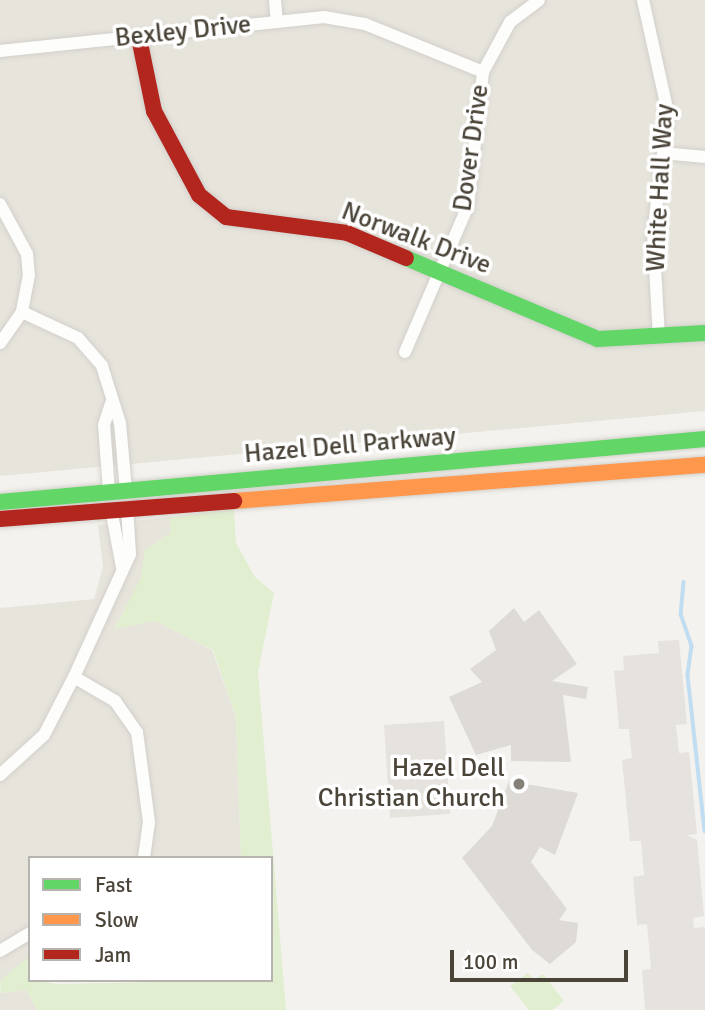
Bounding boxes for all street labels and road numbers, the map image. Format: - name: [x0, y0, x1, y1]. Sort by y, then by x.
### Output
- street label: Bexley Drive: [113, 9, 253, 55]
- street label: Dover Drive: [448, 82, 496, 214]
- street label: White Hall Way: [641, 103, 681, 273]
- street label: Norwalk Drive: [337, 196, 495, 282]
- street label: Hazel Dell Parkway: [243, 421, 457, 471]

